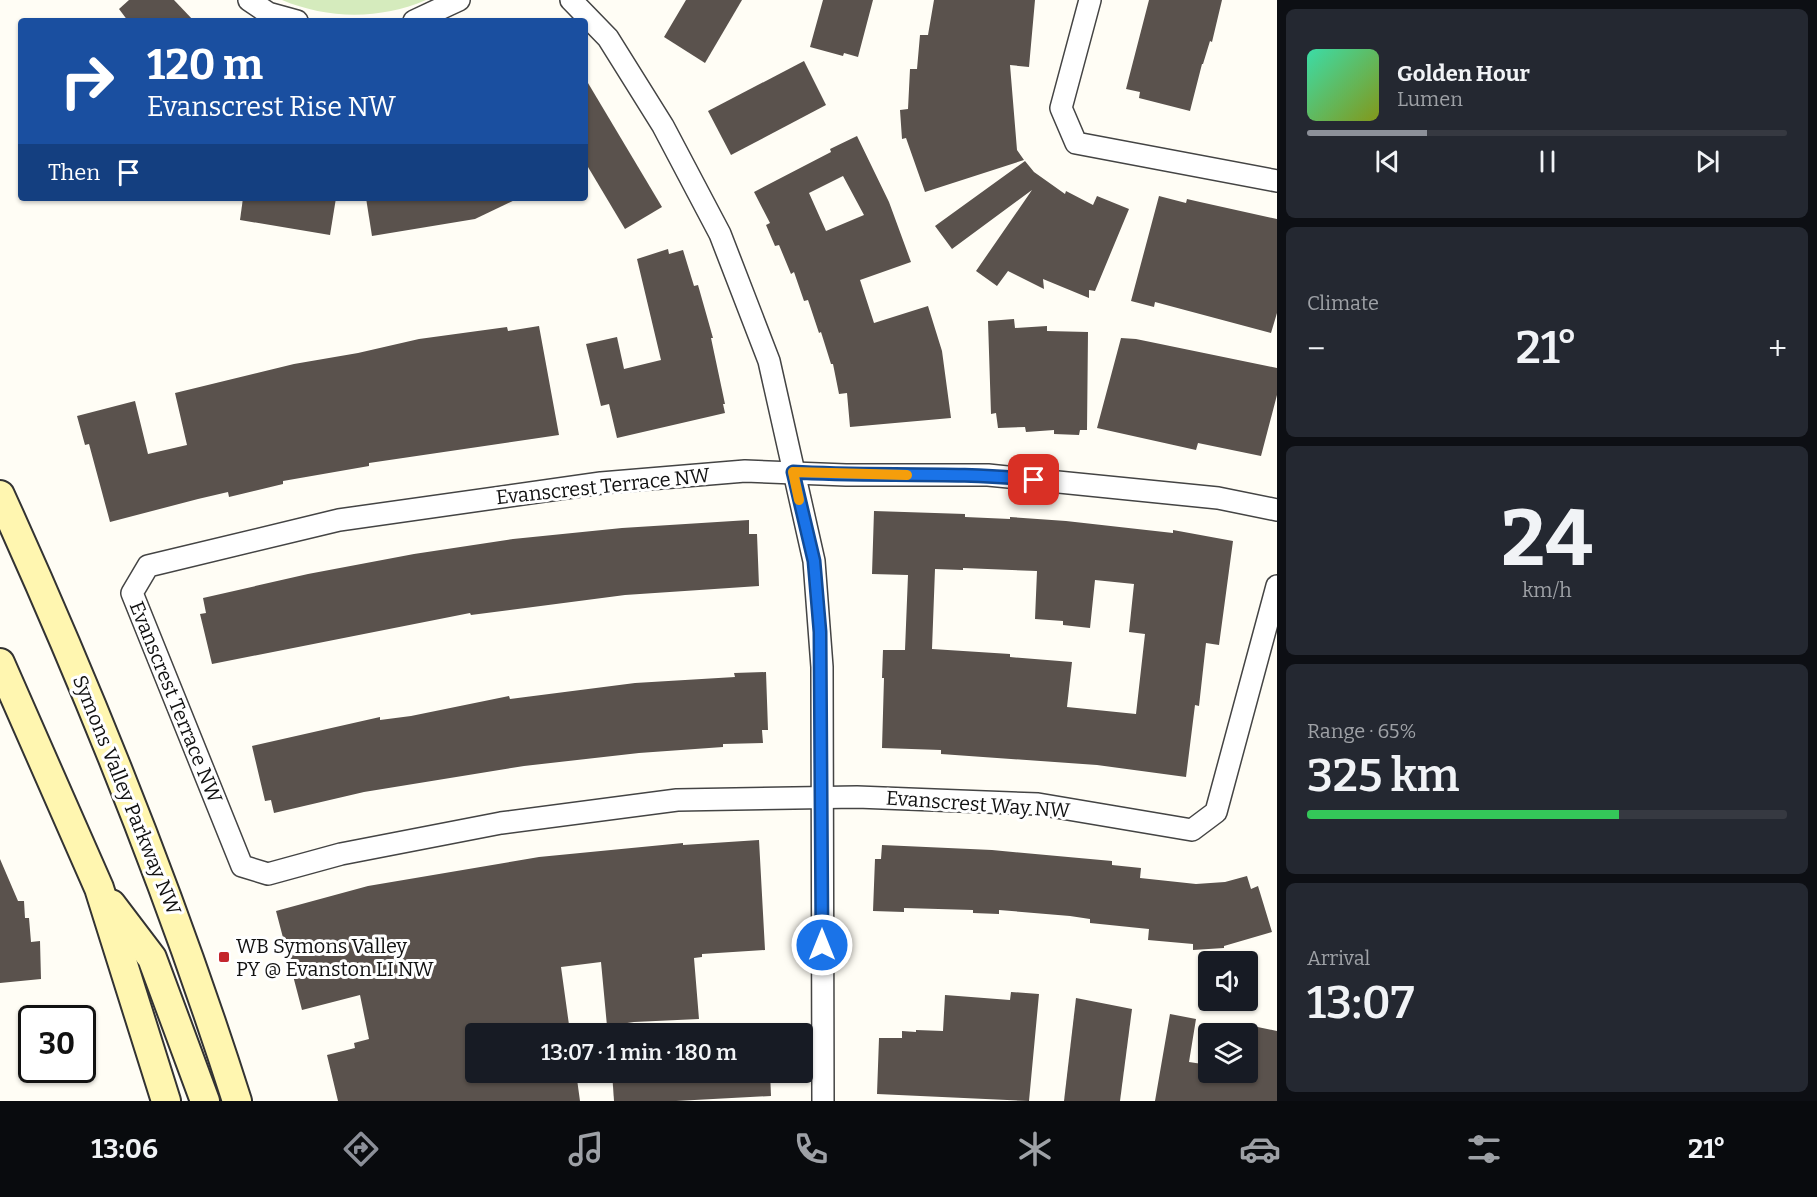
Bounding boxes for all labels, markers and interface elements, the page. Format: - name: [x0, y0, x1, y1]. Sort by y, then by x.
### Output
- text: 120 m: [147, 40, 263, 90]
- icon: right: [48, 42, 126, 120]
- text: Golden Hour: [1397, 60, 1530, 87]
- text: Lumen: [1397, 87, 1463, 111]
- text: Evanscrest Rise NW: [147, 91, 396, 123]
- icon: previous: [1371, 145, 1404, 178]
- icon: pause: [1531, 145, 1564, 178]
- icon: next: [1691, 145, 1724, 178]
- icon: arrive: [112, 156, 145, 189]
- text: Then: [48, 159, 100, 186]
- text: Climate: [1307, 291, 1379, 315]
- text: 21°: [1516, 321, 1578, 375]
- text: −: [1307, 329, 1325, 369]
- text: +: [1768, 329, 1787, 369]
- pin: [1008, 454, 1059, 505]
- street label: Evanscrest Terrace NW: [495, 463, 712, 509]
- icon: arrive: [1017, 463, 1050, 496]
- text: 24: [1501, 492, 1593, 586]
- text: km/h: [1522, 578, 1572, 602]
- street label: Evanscrest Terrace NW: [125, 598, 228, 807]
- street label: Symons Valley Parkway NW: [68, 672, 186, 919]
- text: Range · 65%: [1307, 719, 1416, 743]
- text: 325 km: [1307, 749, 1459, 803]
- street label: Evanscrest Way NW: [885, 786, 1071, 822]
- position arrow: [790, 913, 854, 977]
- place label: WB Symons Valley PY @ Evanston LI NW: [236, 934, 434, 981]
- text: Arrival: [1307, 946, 1370, 970]
- marker: WB Symons Valley PY @ Evanston LI NW: [217, 950, 231, 964]
- map controls: [1198, 951, 1258, 1083]
- button: sound: [1198, 951, 1258, 1011]
- text: 13:07: [1307, 976, 1414, 1030]
- speed limit sign: 30: [18, 1005, 96, 1083]
- button: layers: [1198, 1023, 1258, 1083]
- text: 13:07 · 1 min · 180 m: [541, 1039, 737, 1066]
- icon: directions: [340, 1128, 382, 1170]
- icon: music: [565, 1128, 607, 1170]
- icon: phone: [790, 1128, 832, 1170]
- icon: climate: [1014, 1128, 1056, 1170]
- icon: car: [1239, 1128, 1281, 1170]
- icon: filters: [1463, 1128, 1505, 1170]
- text: 13:06: [91, 1133, 158, 1165]
- text: 21°: [1688, 1133, 1726, 1165]

